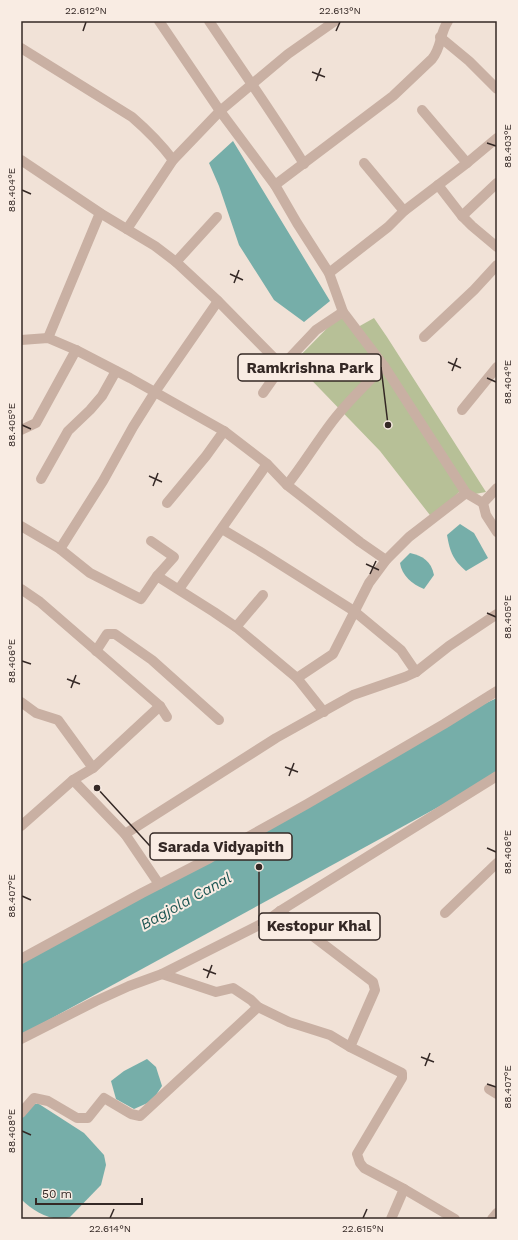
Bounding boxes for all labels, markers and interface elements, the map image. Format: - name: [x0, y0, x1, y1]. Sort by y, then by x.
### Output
- text: 22.612°N: [65, 5, 107, 16]
- text: 22.613°N: [319, 5, 361, 16]
- text: 88.403°E: [502, 124, 513, 168]
- text: 88.404°E: [6, 168, 17, 212]
- callout: Ramkrishna Park: [238, 354, 381, 381]
- text: Ramkrishna Park: [246, 359, 374, 377]
- text: 88.404°E: [502, 360, 513, 404]
- text: 88.405°E: [6, 403, 17, 447]
- text: 88.405°E: [502, 595, 513, 639]
- text: 88.406°E: [6, 639, 17, 683]
- text: 88.406°E: [502, 830, 513, 874]
- callout: Sarada Vidyapith: [150, 833, 292, 860]
- text: Sarada Vidyapith: [158, 838, 284, 856]
- water label: Bagjola Canal: [137, 868, 235, 933]
- text: 88.407°E: [6, 874, 17, 918]
- callout: Kestopur Khal: [259, 913, 380, 940]
- text: Kestopur Khal: [267, 917, 371, 935]
- text: 88.407°E: [502, 1065, 513, 1109]
- text: 88.408°E: [6, 1109, 17, 1153]
- scale bar: [36, 1180, 142, 1206]
- text: 50 m: [42, 1187, 72, 1201]
- text: 22.614°N: [89, 1223, 131, 1234]
- text: 22.615°N: [342, 1223, 384, 1234]

